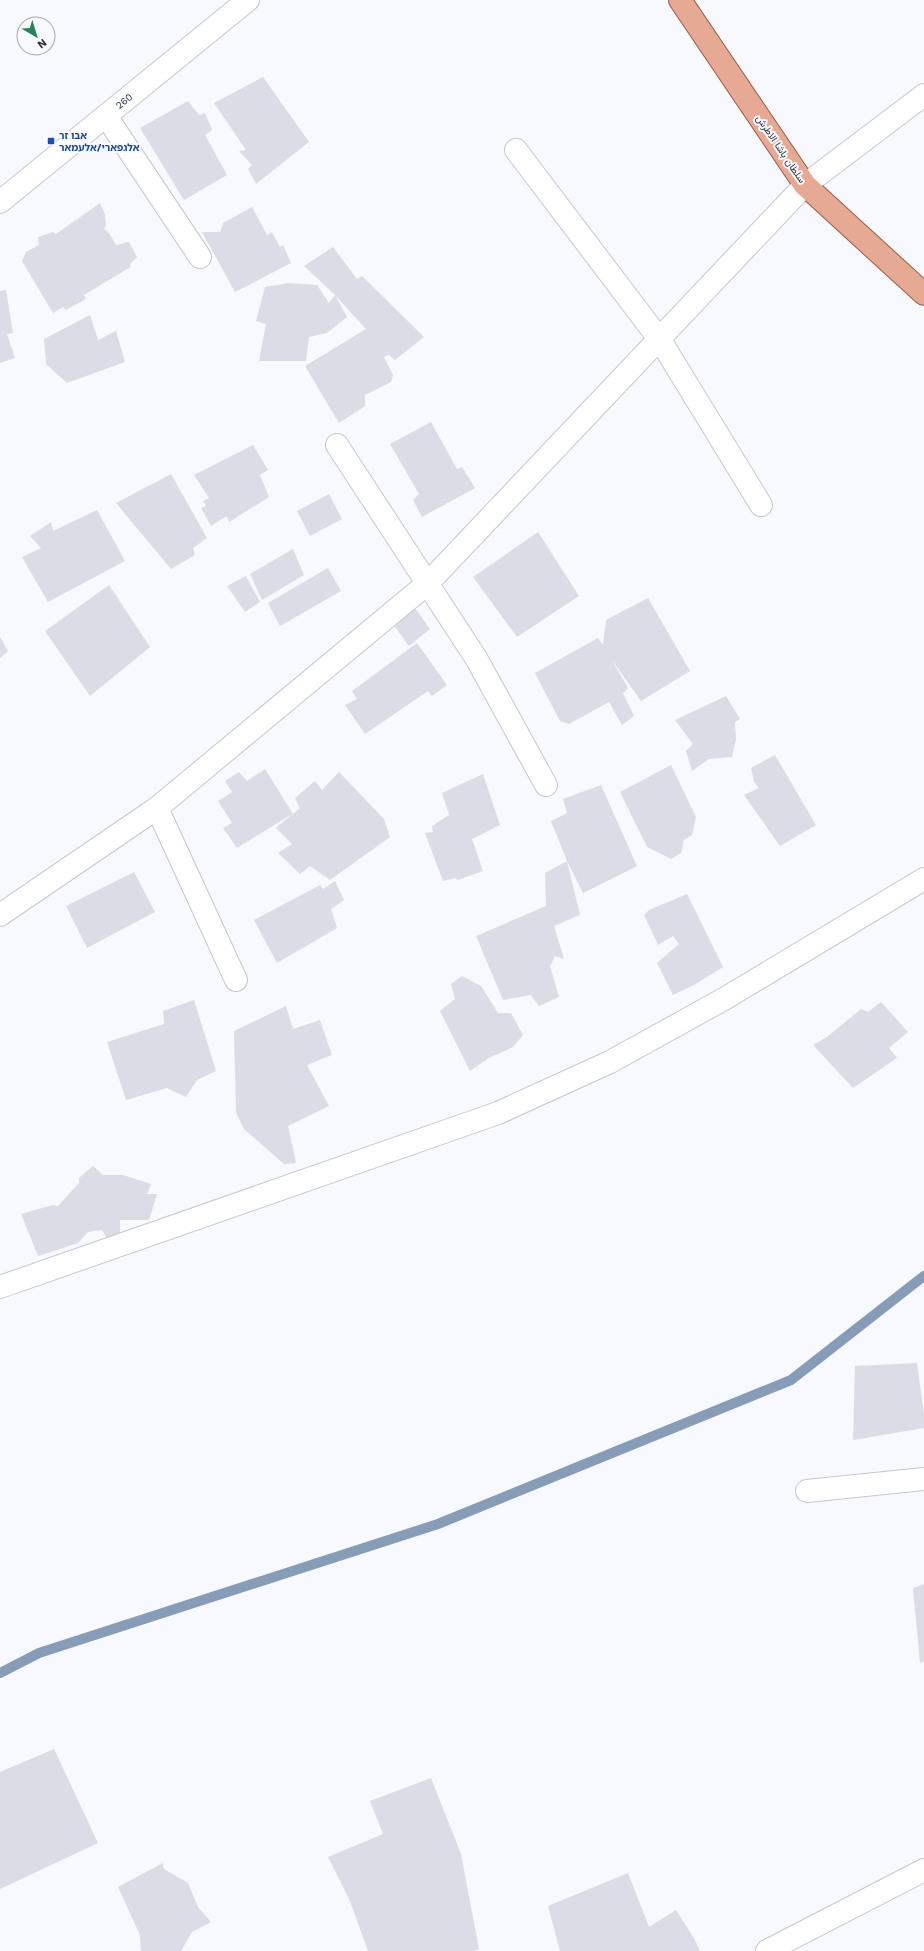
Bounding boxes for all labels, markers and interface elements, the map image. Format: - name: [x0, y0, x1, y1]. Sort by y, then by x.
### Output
- north arrow: [16, 16, 56, 56]
- text: N: [35, 36, 49, 51]
- street label: 260: [113, 91, 135, 111]
- street label: سلطان باشا الاطرش: [753, 113, 808, 186]
- place label: אבו זר אלגפארי/אלעמאר: [59, 130, 140, 153]
- marker: אבו זר אלגפארי/אלעמאר: [46, 136, 56, 146]

